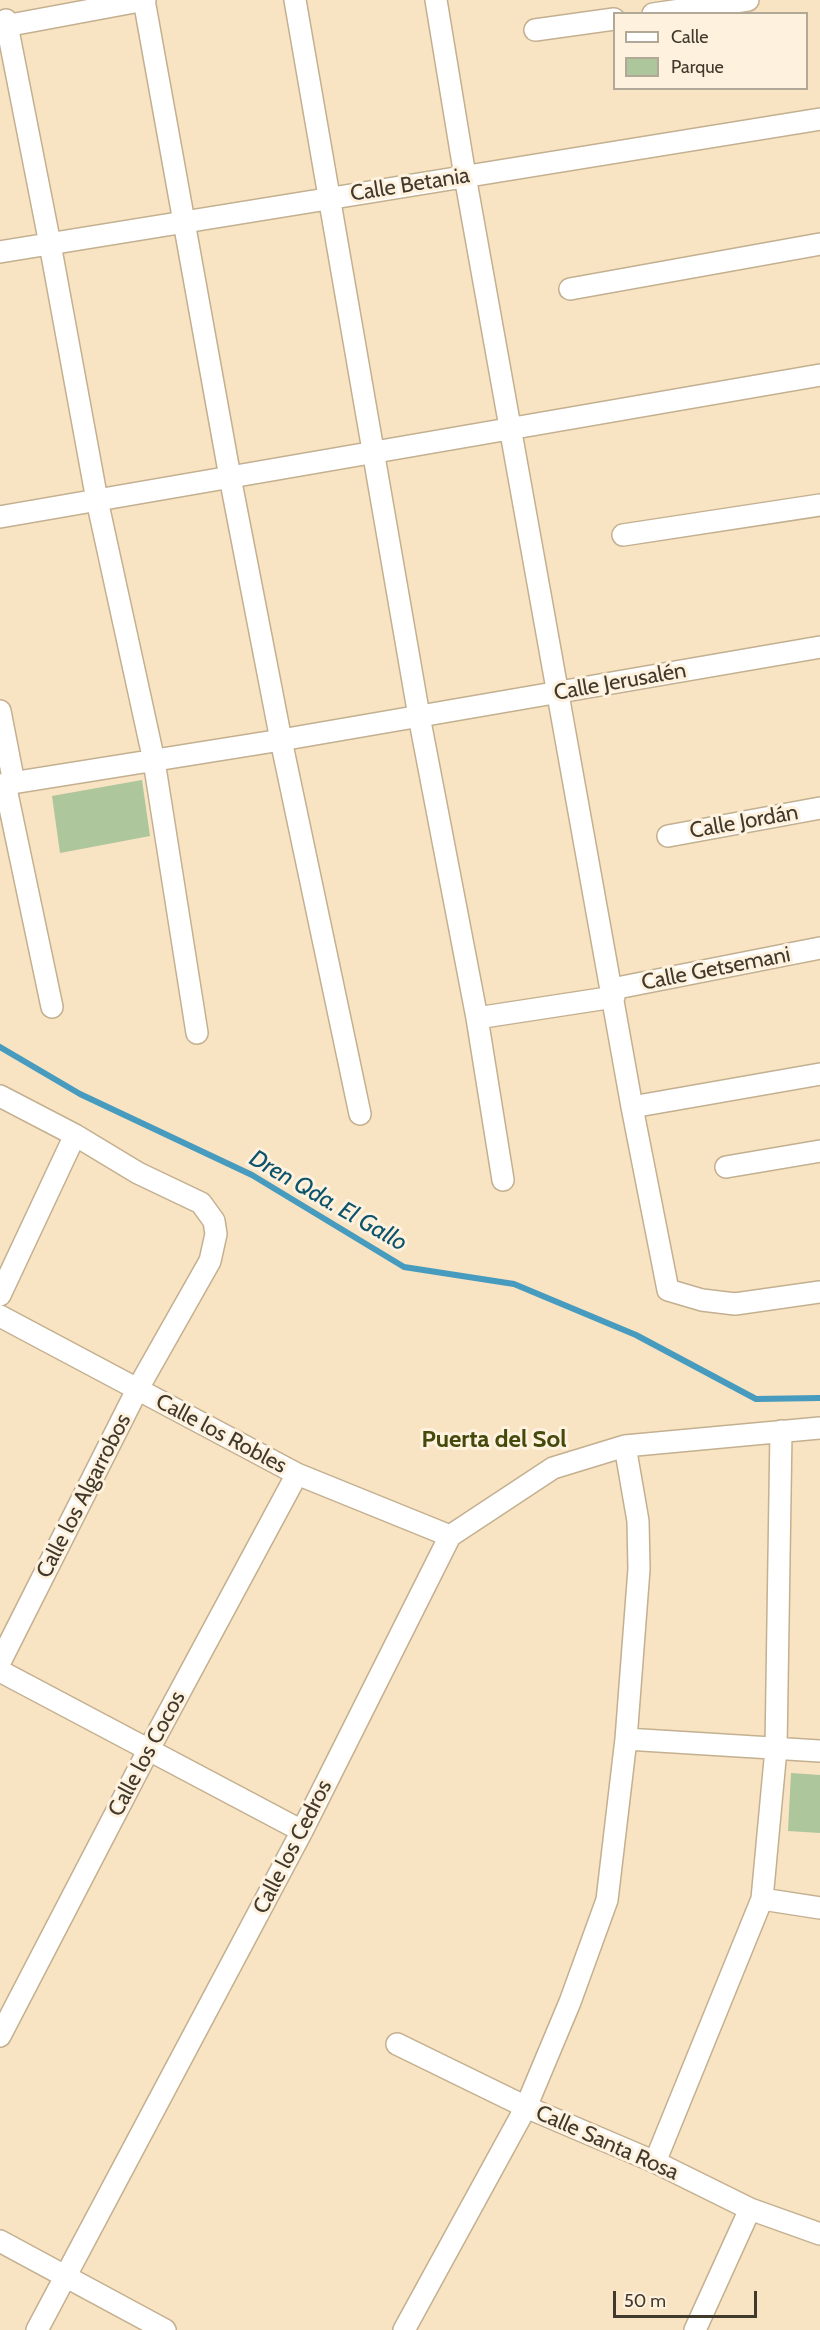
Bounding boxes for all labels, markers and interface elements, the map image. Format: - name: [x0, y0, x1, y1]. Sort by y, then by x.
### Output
- legend: [613, 12, 808, 90]
- text: Calle: [671, 26, 708, 48]
- text: Parque: [671, 56, 724, 78]
- street label: Calle Betania: [348, 163, 472, 207]
- street label: Calle Jerusalén: [552, 657, 688, 707]
- street label: Calle Jordán: [688, 799, 800, 845]
- street label: Calle Getsemani: [639, 942, 793, 996]
- water label: Dren Qda. El Gallo: [244, 1144, 412, 1258]
- street label: Calle los Robles: [151, 1388, 291, 1480]
- street label: Calle los Algarrobos: [31, 1409, 137, 1583]
- district label: Puerta del Sol: [421, 1426, 567, 1454]
- street label: Calle los Cocos: [103, 1687, 191, 1821]
- street label: Calle los Cedros: [248, 1776, 338, 1918]
- street label: Calle Santa Rosa: [531, 2100, 683, 2186]
- scale bar: [616, 2279, 760, 2317]
- text: 50 m: [624, 2290, 666, 2312]

